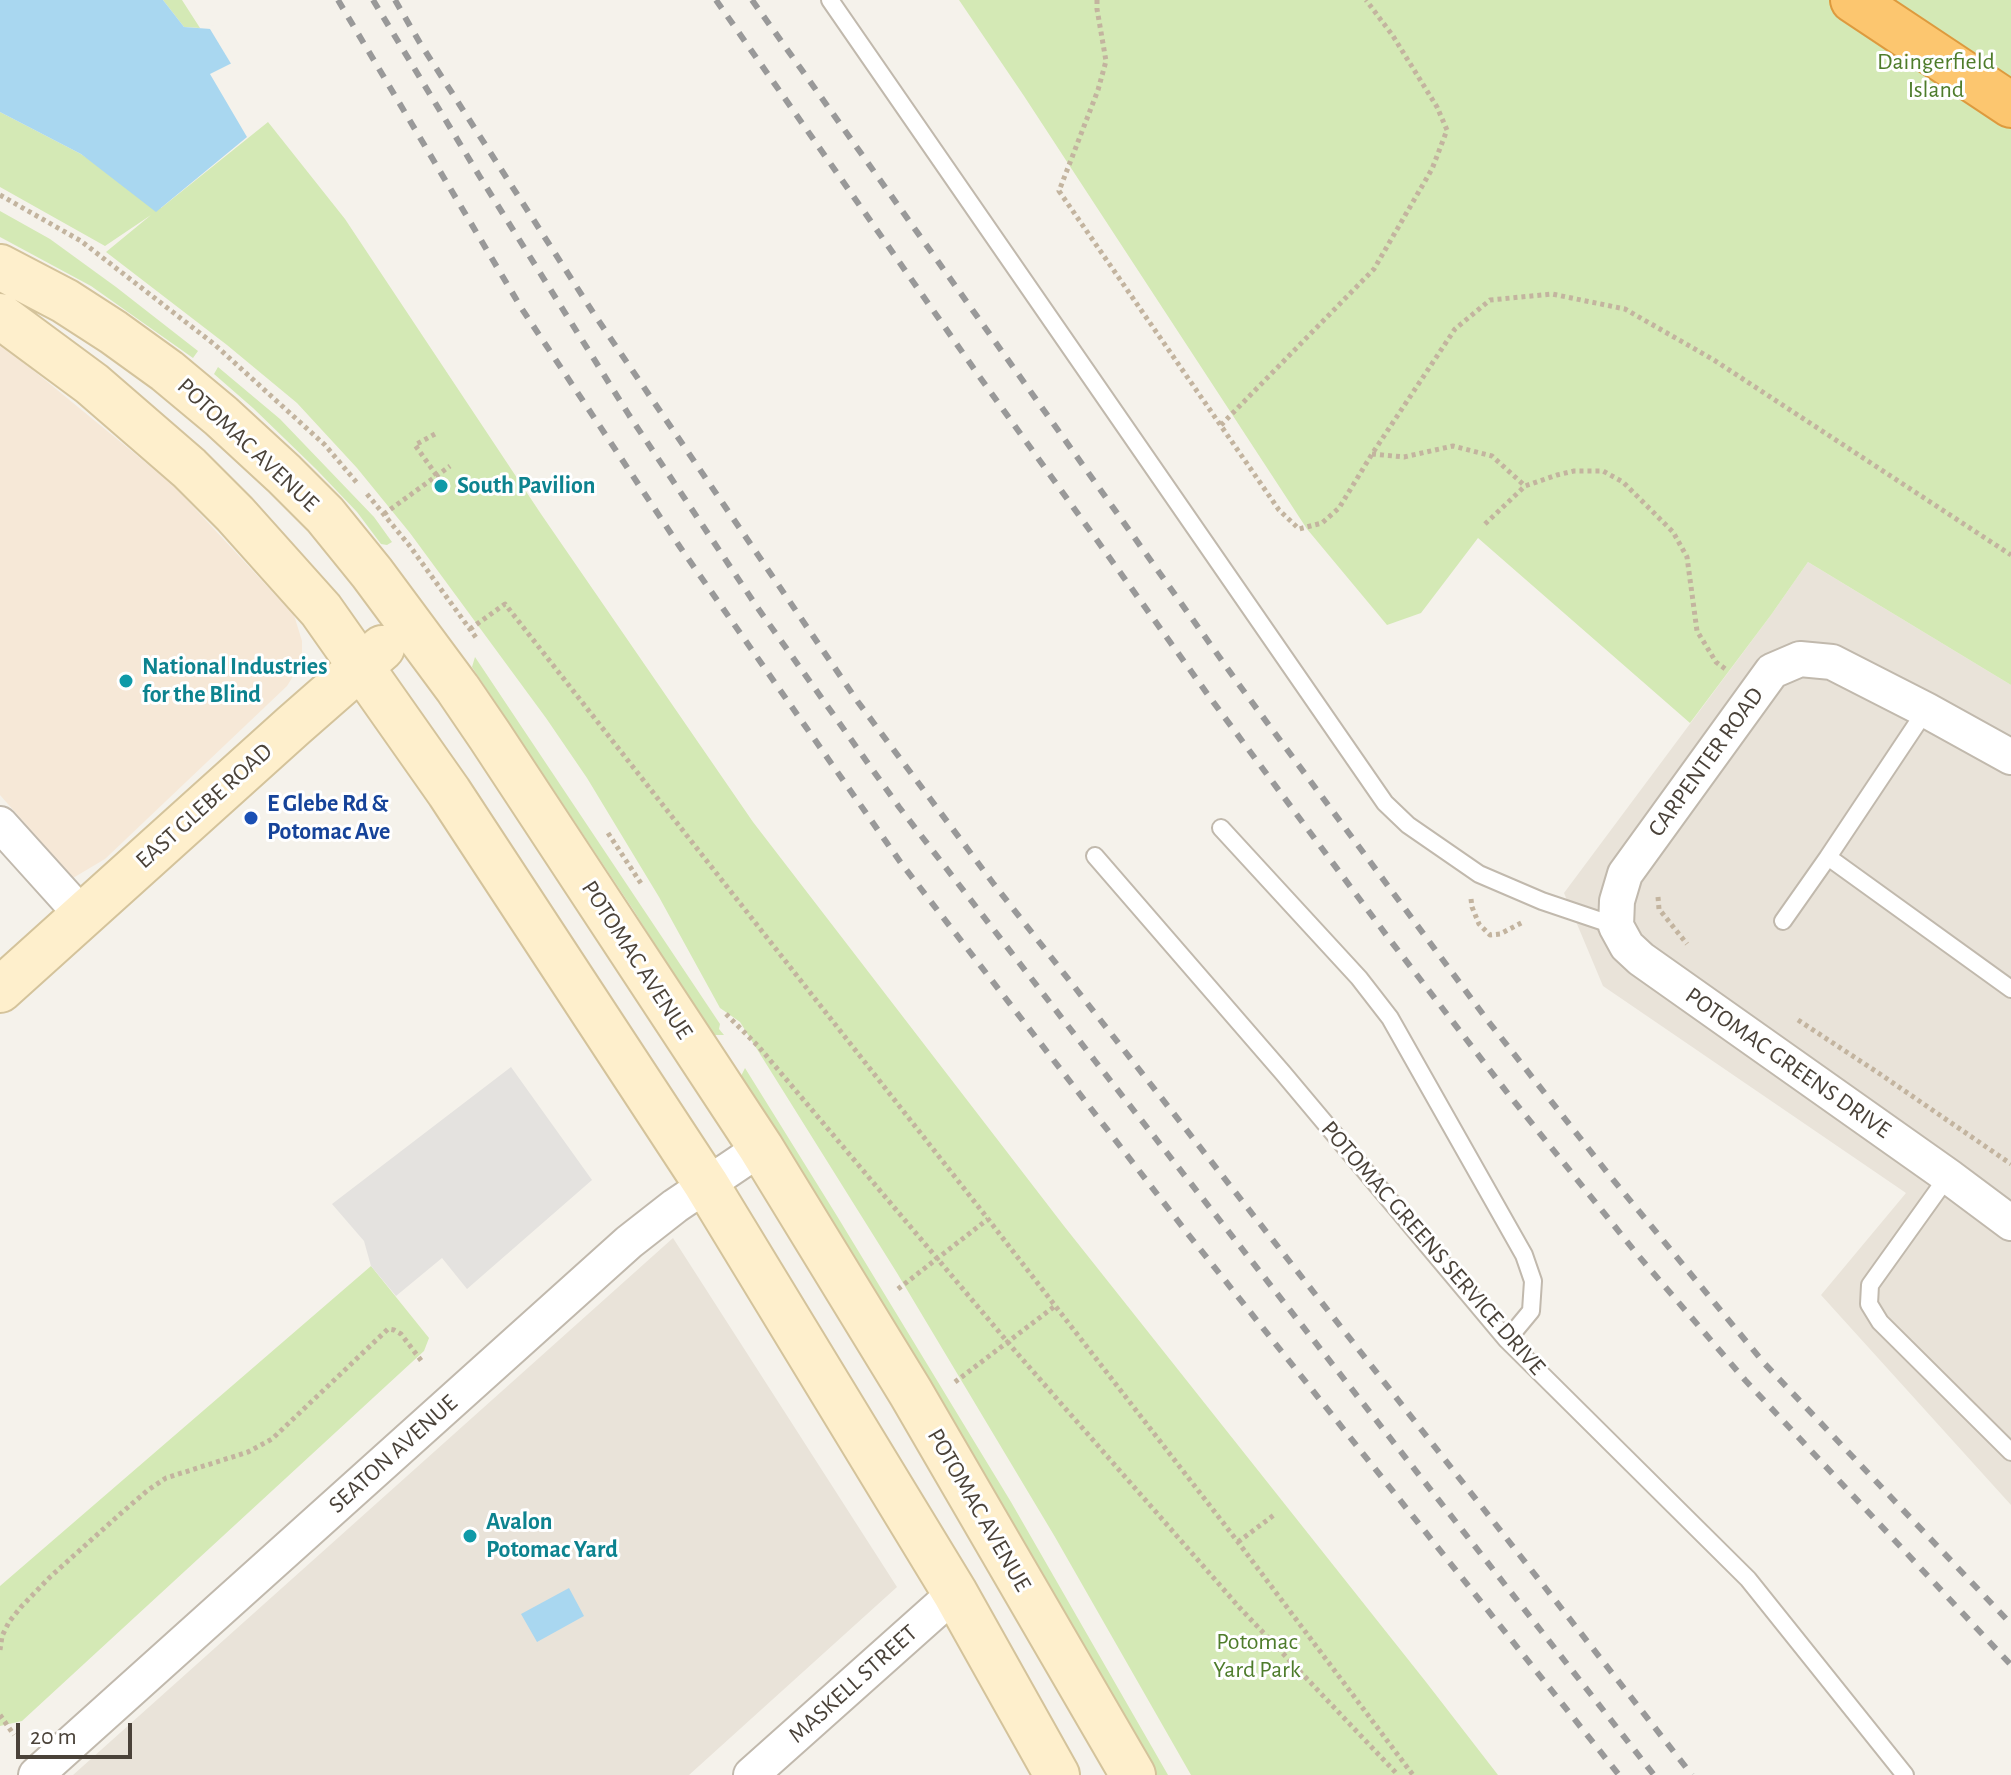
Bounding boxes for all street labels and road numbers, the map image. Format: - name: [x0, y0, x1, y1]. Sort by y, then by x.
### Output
- street label: POTOMAC AVENUE: [171, 372, 325, 518]
- street label: CARPENTER ROAD: [1642, 682, 1770, 842]
- street label: EAST GLEBE ROAD: [130, 737, 278, 875]
- street label: POTOMAC AVENUE: [575, 875, 699, 1045]
- street label: POTOMAC GREENS DRIVE: [1680, 981, 1896, 1145]
- street label: POTOMAC GREENS SERVICE DRIVE: [1315, 1115, 1551, 1381]
- street label: SEATON AVENUE: [323, 1389, 463, 1519]
- street label: POTOMAC AVENUE: [921, 1423, 1037, 1597]
- street label: MASKELL STREET: [783, 1619, 923, 1749]

